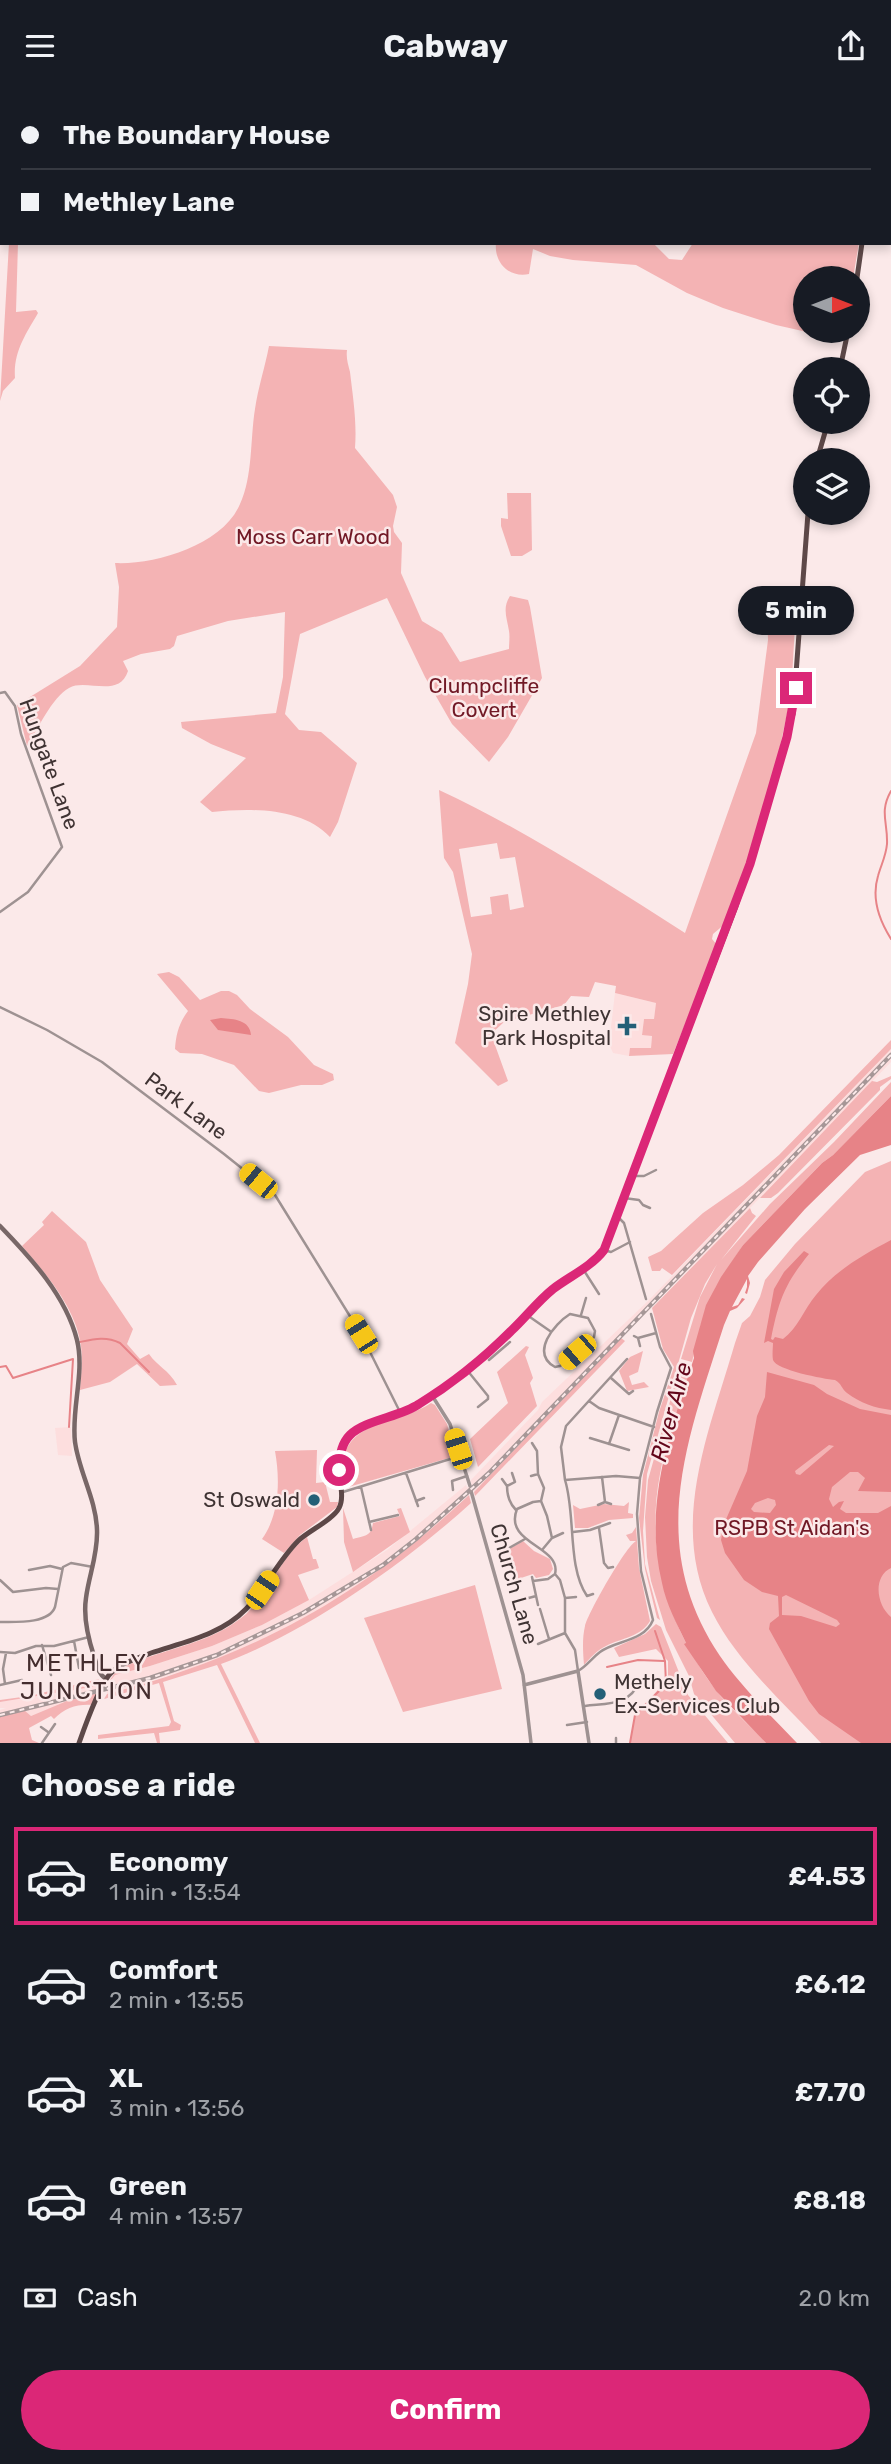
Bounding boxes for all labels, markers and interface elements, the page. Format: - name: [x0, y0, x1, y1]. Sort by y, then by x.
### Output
- icon: menu: [21, 27, 59, 65]
- text: Cabway: [383, 27, 508, 65]
- icon: share: [832, 27, 870, 65]
- text: The Boundary House: [63, 120, 330, 151]
- text: Methley Lane: [63, 187, 235, 218]
- north arrow: [793, 266, 870, 343]
- map controls: [793, 266, 870, 525]
- button: locate: [793, 357, 870, 434]
- button: layers: [793, 448, 870, 525]
- park label: Moss Carr Wood: [236, 524, 390, 549]
- callout: 5 min: [738, 587, 854, 635]
- text: 5 min: [765, 596, 827, 624]
- route end: [780, 672, 812, 704]
- park label: Clumpcliffe Covert: [429, 673, 539, 722]
- street label: Hungate Lane: [14, 695, 85, 833]
- place label: Spire Methley Park Hospital: [478, 1001, 611, 1050]
- marker: Spire Methley Park Hospital: [617, 1016, 637, 1036]
- street label: Park Lane: [140, 1067, 232, 1145]
- car: [236, 1160, 281, 1202]
- car: [341, 1311, 382, 1357]
- car: [555, 1330, 600, 1374]
- water label: River Aire: [644, 1359, 698, 1465]
- car: [442, 1426, 475, 1472]
- route start: [323, 1454, 355, 1486]
- place label: St Oswald: [203, 1487, 300, 1512]
- marker: St Oswald: [306, 1492, 322, 1508]
- park label: RSPB St Aidan's: [714, 1515, 870, 1540]
- street label: Church Lane: [485, 1521, 544, 1647]
- car: [242, 1567, 283, 1613]
- district label: METHLEY JUNCTION: [20, 1649, 154, 1705]
- place label: Methely Ex-Services Club: [614, 1669, 780, 1718]
- marker: Methely Ex-Services Club: [592, 1686, 608, 1702]
- text: Choose a ride: [21, 1766, 235, 1804]
- icon: car: [25, 1845, 88, 1908]
- text: Economy: [109, 1847, 228, 1878]
- text: £4.53: [788, 1861, 866, 1892]
- text: 1 min · 13:54: [109, 1878, 241, 1906]
- icon: car: [25, 1953, 88, 2016]
- text: Comfort: [109, 1955, 218, 1986]
- text: £6.12: [795, 1969, 866, 2000]
- text: 2 min · 13:55: [109, 1986, 244, 2014]
- icon: car: [25, 2061, 88, 2124]
- text: XL: [109, 2063, 142, 2094]
- text: £7.70: [795, 2077, 866, 2108]
- text: 3 min · 13:56: [109, 2094, 244, 2122]
- icon: car: [25, 2169, 88, 2232]
- text: Green: [109, 2171, 187, 2202]
- text: £8.18: [794, 2185, 866, 2216]
- text: 4 min · 13:57: [109, 2202, 243, 2230]
- icon: cash: [21, 2279, 59, 2317]
- text: Cash: [77, 2282, 138, 2313]
- text: 2.0 km: [799, 2284, 870, 2312]
- button: Confirm: [21, 2370, 870, 2450]

